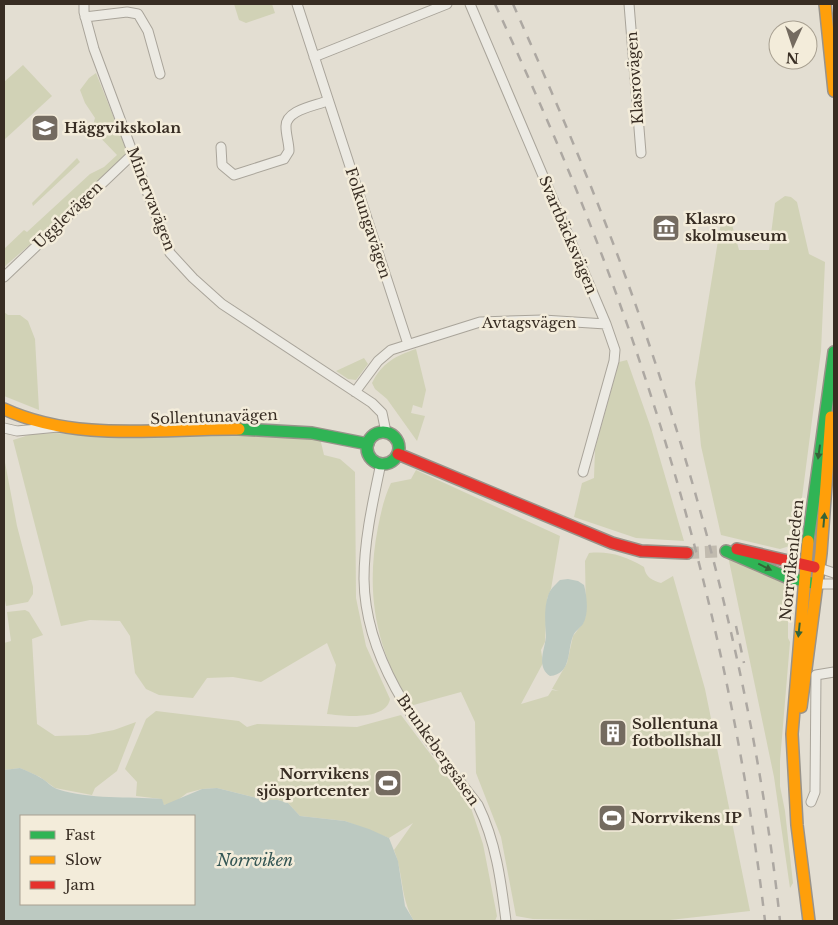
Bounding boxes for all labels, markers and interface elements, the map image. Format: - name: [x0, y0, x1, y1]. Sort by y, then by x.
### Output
- north arrow: [768, 20, 818, 70]
- street label: Klasrovägen: [622, 31, 647, 125]
- text: N: [785, 49, 799, 67]
- school or university icon: Häggvikskolan: [30, 113, 60, 143]
- place label: Häggvikskolan: [64, 118, 181, 137]
- street label: Minervavägen: [123, 144, 180, 253]
- street label: Folkungavägen: [342, 165, 395, 281]
- street label: Svartbäcksvägen: [535, 173, 602, 297]
- street label: Ugglevägen: [29, 177, 106, 252]
- place label: Klasro skolmuseum: [685, 209, 787, 245]
- museum icon: Klasro skolmuseum: [651, 213, 681, 243]
- street label: Avtagsvägen: [481, 313, 576, 332]
- street label: Sollentunavägen: [150, 405, 278, 428]
- one-way arrow: [815, 445, 823, 461]
- street label: Norrvikenleden: [776, 498, 807, 621]
- one-way arrow: [820, 511, 828, 527]
- one-way arrow: [758, 563, 772, 571]
- one-way arrow: [795, 623, 803, 639]
- street label: Brunkebergsåsen: [393, 690, 484, 809]
- place label: Sollentuna fotbollshall: [632, 714, 722, 750]
- building icon: Sollentuna fotbollshall: [598, 718, 628, 748]
- place label: Norrvikens sjösportcenter: [256, 764, 370, 800]
- sports icon: Norrvikens sjösportcenter: [373, 768, 403, 798]
- sports icon: Norrvikens IP: [597, 803, 627, 833]
- place label: Norrvikens IP: [631, 808, 742, 827]
- legend: [20, 815, 195, 905]
- text: Fast: [65, 825, 96, 844]
- text: Slow: [65, 850, 102, 869]
- water label: Norrviken: [216, 850, 293, 870]
- text: Jam: [63, 875, 95, 894]

